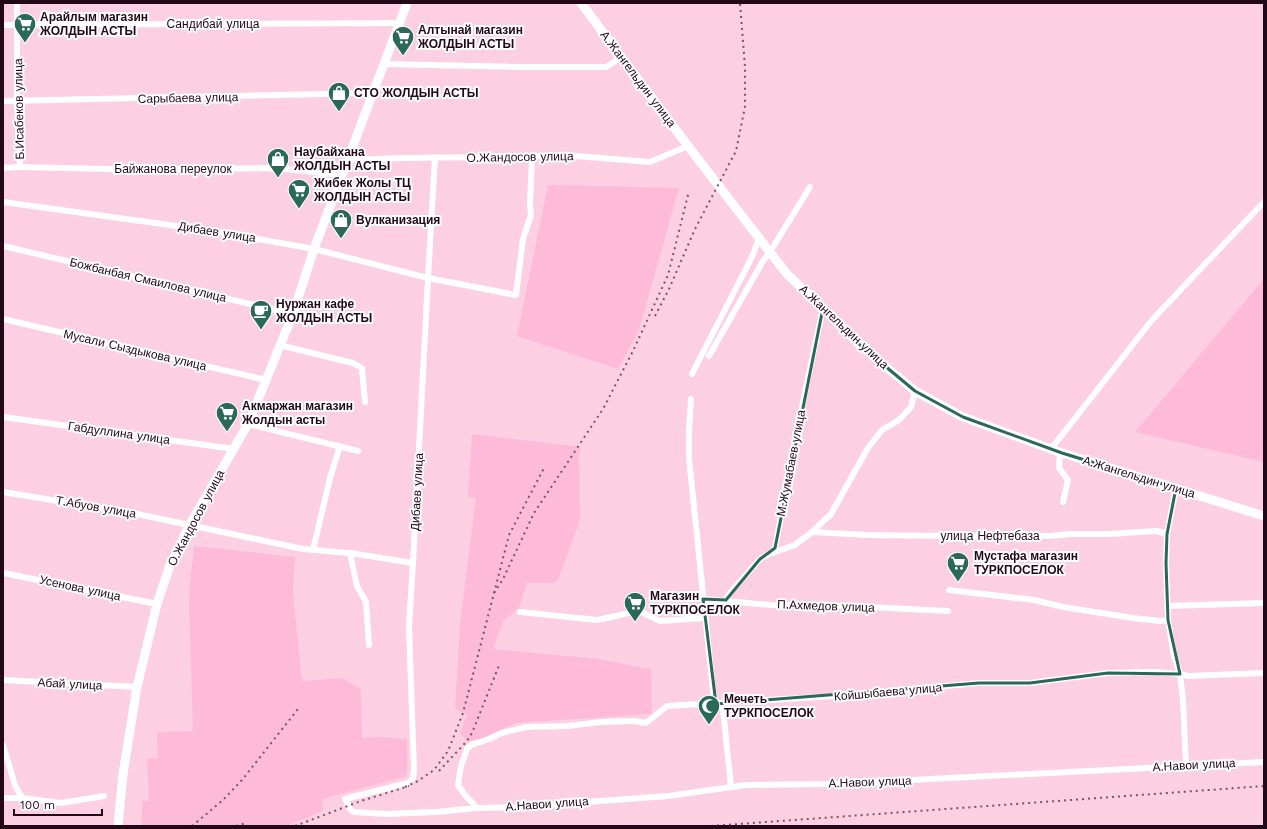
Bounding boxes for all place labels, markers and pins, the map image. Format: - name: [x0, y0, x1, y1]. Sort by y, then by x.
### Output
- place label: Арайлым магазин ЖОЛДЫН АСТЫ: [39, 10, 148, 38]
- supermarket icon: Арайлым магазин ЖОЛДЫН АСТЫ: [12, 11, 38, 44]
- place label: Алтынай магазин ЖОЛДЫН АСТЫ: [417, 23, 523, 51]
- supermarket icon: Алтынай магазин ЖОЛДЫН АСТЫ: [390, 24, 416, 57]
- shop icon: СТО ЖОЛДЫН АСТЫ: [326, 80, 352, 113]
- place label: СТО ЖОЛДЫН АСТЫ: [354, 86, 479, 100]
- place label: Наубайхана ЖОЛДЫН АСТЫ: [293, 145, 390, 173]
- shop icon: Наубайхана ЖОЛДЫН АСТЫ: [265, 146, 291, 179]
- place label: Жибек Жолы ТЦ ЖОЛДЫН АСТЫ: [313, 176, 411, 204]
- supermarket icon: Жибек Жолы ТЦ ЖОЛДЫН АСТЫ: [286, 177, 312, 210]
- shop icon: Вулканизация: [328, 207, 354, 240]
- place label: Вулканизация: [356, 213, 440, 227]
- place label: Нуржан кафе ЖОЛДЫН АСТЫ: [275, 297, 372, 325]
- cafe icon: Нуржан кафе ЖОЛДЫН АСТЫ: [248, 298, 274, 331]
- place label: Акмаржан магазин Жолдын асты: [241, 399, 353, 427]
- supermarket icon: Акмаржан магазин Жолдын асты: [214, 400, 240, 433]
- place label: Мустафа магазин ТУРКПОСЕЛОК: [974, 549, 1078, 577]
- supermarket icon: Мустафа магазин ТУРКПОСЕЛОК: [945, 550, 971, 583]
- place label: Магазин ТУРКПОСЕЛОК: [650, 589, 741, 617]
- supermarket icon: Магазин ТУРКПОСЕЛОК: [622, 590, 648, 623]
- place label: Мечеть ТУРКПОСЕЛОК: [724, 692, 815, 720]
- mosque icon: Мечеть ТУРКПОСЕЛОК: [696, 693, 722, 726]

